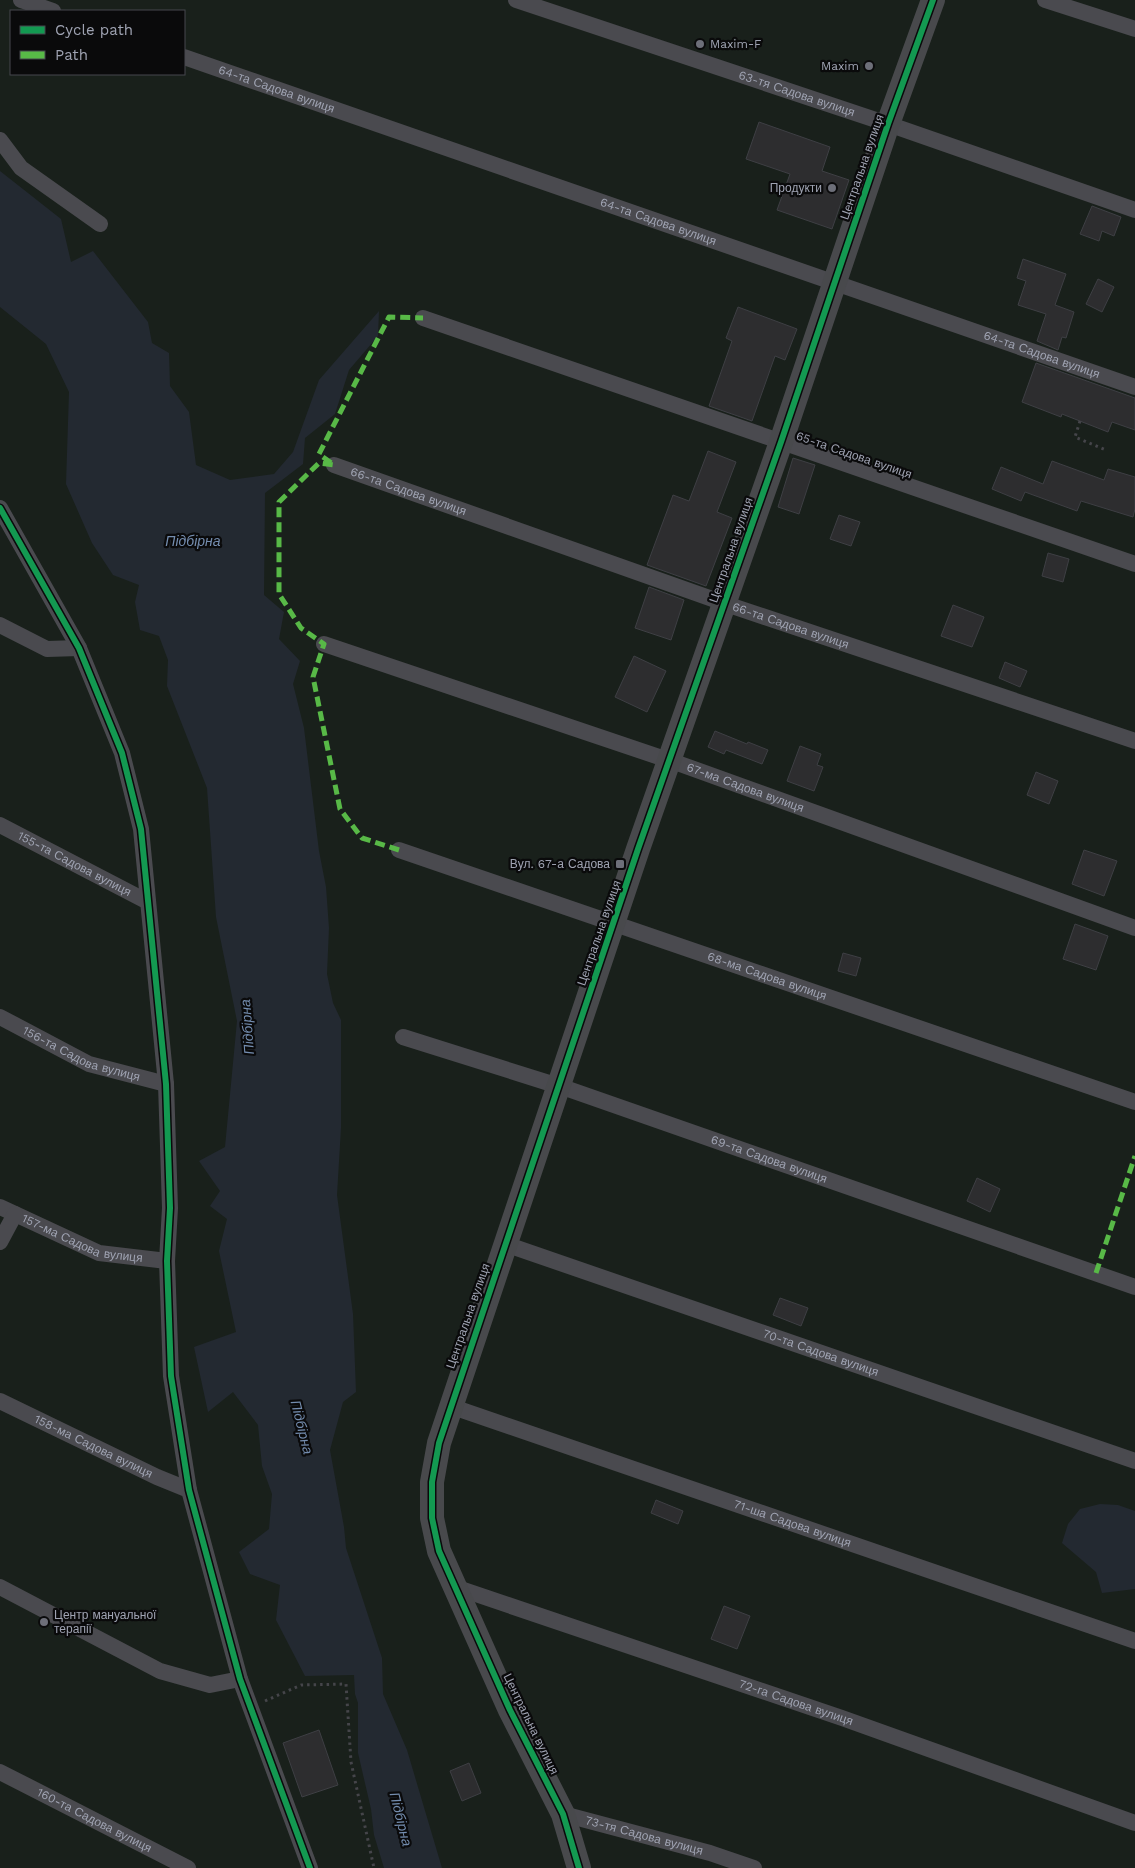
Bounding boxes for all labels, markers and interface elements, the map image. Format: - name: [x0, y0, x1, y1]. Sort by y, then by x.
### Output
- legend: [10, 10, 185, 75]
- text: Cycle path: [55, 21, 133, 39]
- place label: Maxim-F: [710, 37, 761, 51]
- marker: Maxim-F: [694, 38, 706, 50]
- text: Path: [55, 46, 88, 64]
- place label: Maxim: [821, 59, 859, 73]
- marker: Maxim: [863, 60, 875, 72]
- street label: 64-та Садова вулиця: [217, 62, 337, 116]
- street label: 63-тя Садова вулиця: [737, 68, 857, 119]
- street label: Центральна вулиця: [837, 112, 887, 222]
- place label: Продукти: [770, 181, 822, 195]
- marker: Продукти: [826, 182, 838, 194]
- street label: 64-та Садова вулиця: [598, 195, 718, 248]
- street label: 64-та Садова вулиця: [982, 328, 1102, 381]
- street label: 65-та Садова вулиця: [794, 429, 914, 481]
- street label: 66-та Садова вулиця: [349, 464, 468, 518]
- street label: Центральна вулиця: [706, 495, 756, 605]
- water label: Підбірна: [165, 533, 221, 549]
- street label: 66-та Садова вулиця: [730, 600, 851, 652]
- street label: 67-ма Садова вулиця: [685, 760, 806, 815]
- street label: 155-та Садова вулиця: [15, 828, 134, 899]
- place label: Вул. 67-а Садова: [510, 857, 610, 871]
- marker: Вул. 67-а Садова: [614, 858, 626, 870]
- street label: Центральна вулиця: [574, 878, 624, 988]
- street label: 68-ма Садова вулиця: [706, 949, 828, 1003]
- water label: Підбірна: [237, 999, 257, 1055]
- street label: 156-та Садова вулиця: [20, 1023, 142, 1084]
- street label: 69-та Садова вулиця: [709, 1132, 829, 1186]
- street label: 157-ма Садова вулиця: [20, 1211, 143, 1265]
- street label: Центральна вулиця: [443, 1261, 493, 1371]
- street label: 70-та Садова вулиця: [761, 1326, 880, 1379]
- water label: Підбірна: [288, 1398, 316, 1456]
- street label: 158-ма Садова вулиця: [32, 1412, 155, 1481]
- street label: 71-ша Садова вулиця: [732, 1497, 853, 1550]
- place label: Центр мануальної терапії: [54, 1608, 157, 1636]
- marker: Центр мануальної терапії: [38, 1616, 50, 1628]
- street label: Центральна вулиця: [500, 1671, 562, 1777]
- street label: 72-га Садова вулиця: [737, 1677, 855, 1728]
- street label: 160-та Садова вулиця: [35, 1785, 154, 1855]
- water label: Підбірна: [387, 1790, 415, 1848]
- street label: 73-тя Садова вулиця: [584, 1813, 705, 1858]

